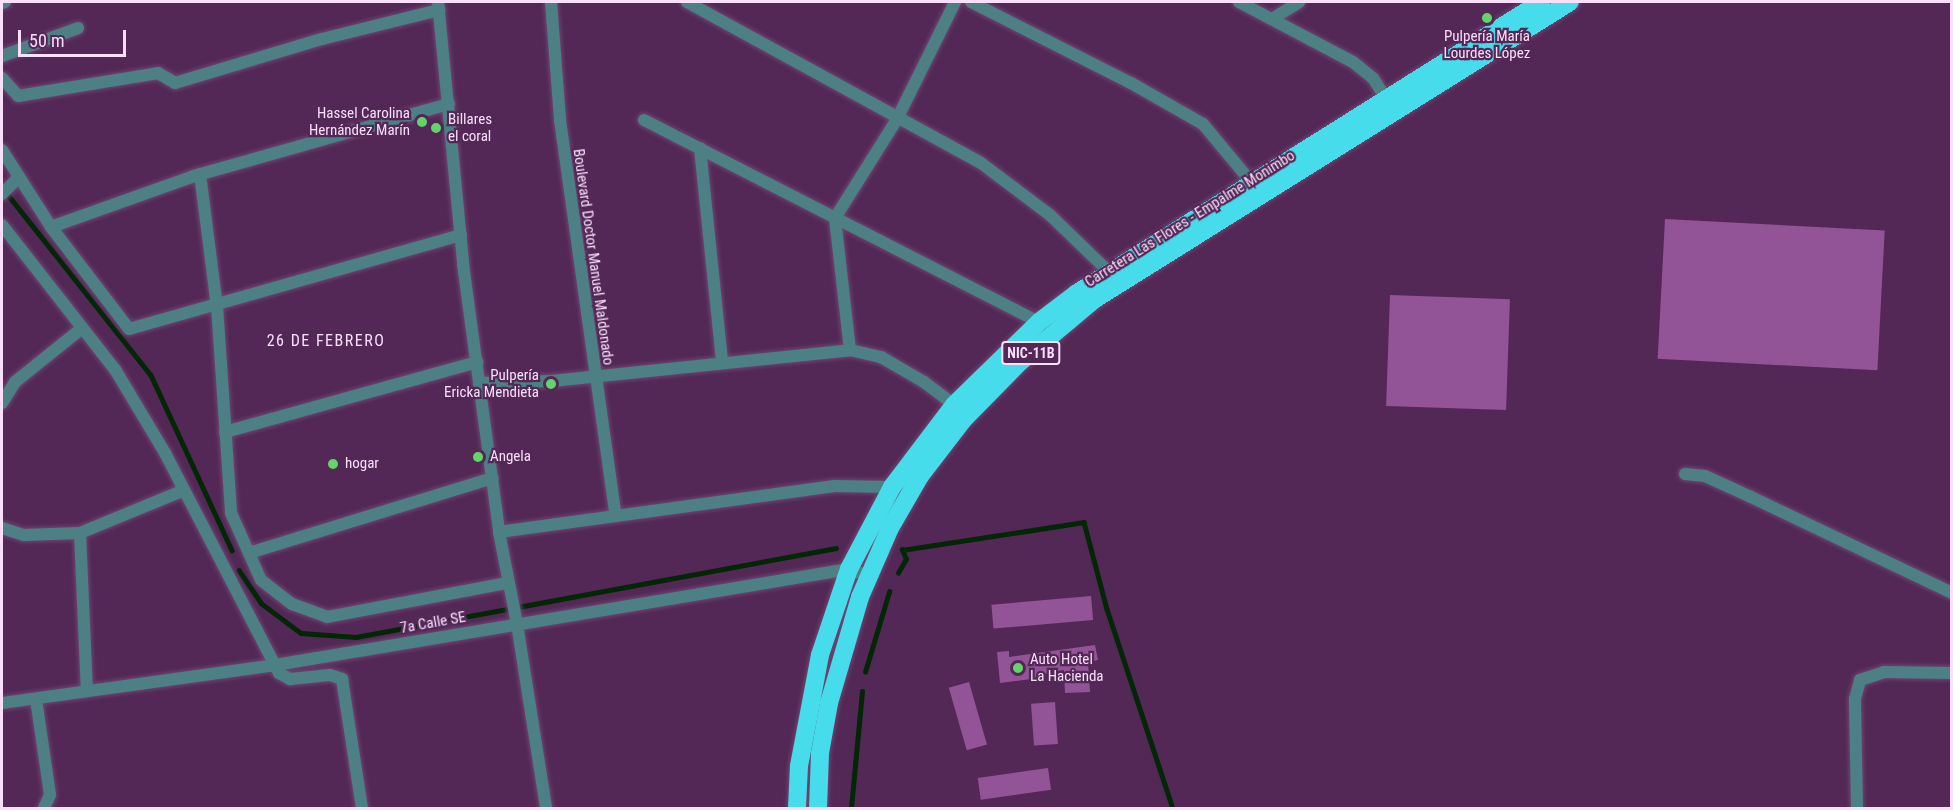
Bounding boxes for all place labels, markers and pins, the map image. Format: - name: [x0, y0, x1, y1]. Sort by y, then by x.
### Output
- marker: Pulpería María Lourdes López: [1480, 11, 1494, 25]
- place label: Pulpería María Lourdes López: [1444, 27, 1530, 62]
- place label: Hassel Carolina Hernández Marín: [309, 104, 410, 139]
- place label: Billares el coral: [448, 110, 492, 145]
- marker: Hassel Carolina Hernández Marín: [415, 115, 429, 129]
- marker: Billares el coral: [429, 121, 443, 135]
- place label: Pulpería Ericka Mendieta: [444, 366, 539, 401]
- marker: Pulpería Ericka Mendieta: [544, 377, 558, 391]
- place label: Angela: [490, 448, 531, 466]
- marker: Angela: [471, 450, 485, 464]
- place label: hogar: [345, 455, 379, 473]
- marker: hogar: [326, 457, 340, 471]
- place label: Auto Hotel La Hacienda: [1030, 650, 1104, 685]
- marker: Auto Hotel La Hacienda: [1011, 661, 1025, 675]

